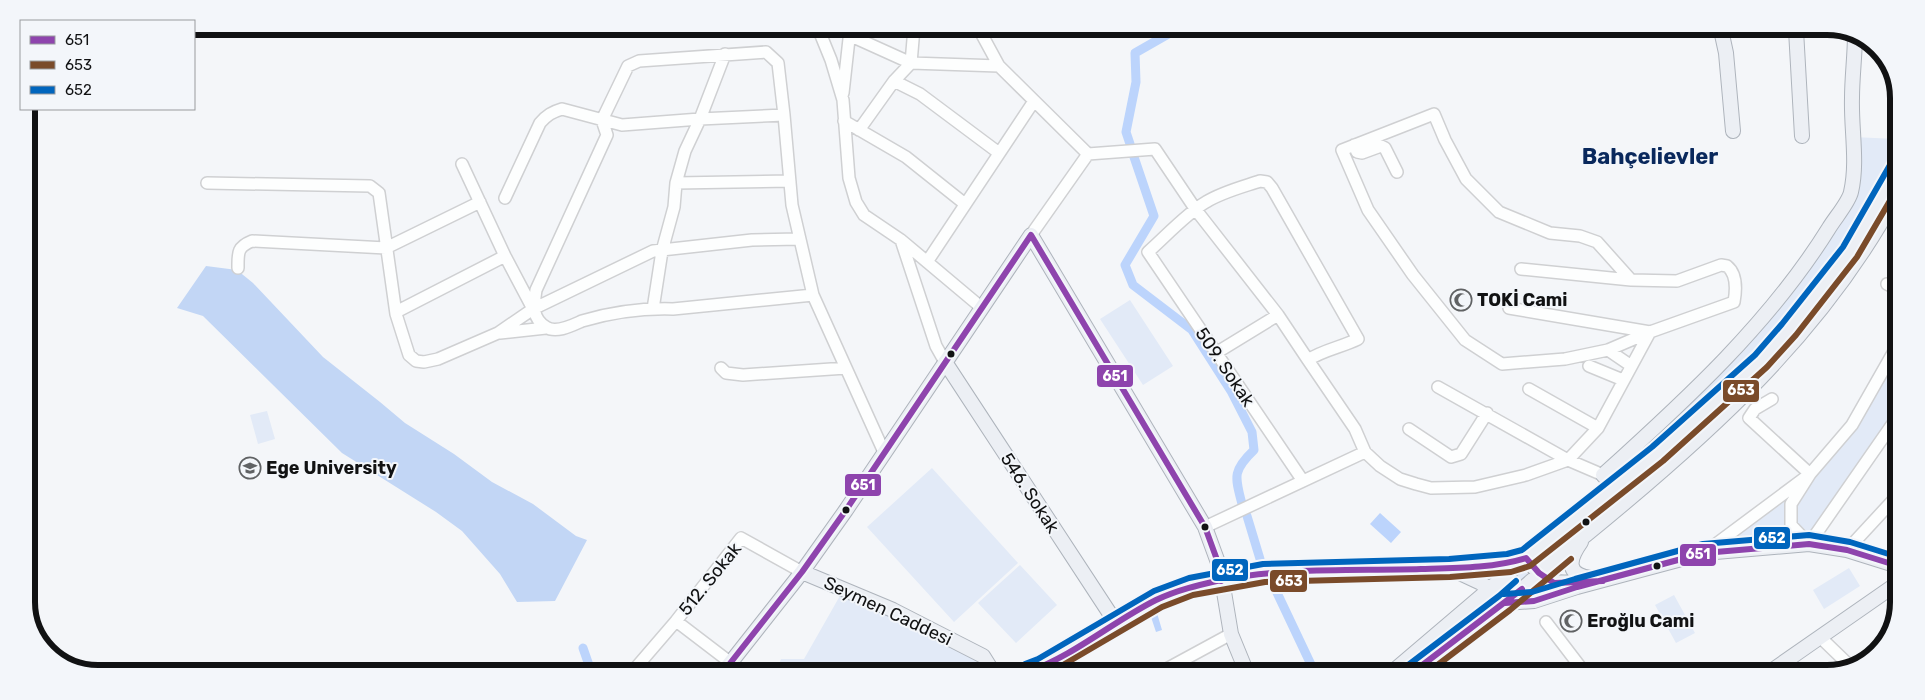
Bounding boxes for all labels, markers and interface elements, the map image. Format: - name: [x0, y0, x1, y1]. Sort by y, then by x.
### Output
- legend: [20, 20, 195, 110]
- text: 651: [65, 31, 89, 49]
- text: 653: [65, 56, 92, 74]
- text: 652: [65, 81, 92, 99]
- district label: Bahçelievler: [1582, 143, 1718, 170]
- mosque icon: TOKİ Cami: [1449, 288, 1473, 312]
- place label: TOKİ Cami: [1477, 289, 1567, 311]
- street label: 509. Sokak: [1191, 323, 1260, 411]
- unlabelled marker: [946, 349, 956, 359]
- line badge: 651: [1096, 364, 1134, 388]
- text: 651: [1102, 368, 1128, 385]
- line badge: 653: [1722, 379, 1760, 403]
- text: 653: [1727, 382, 1755, 399]
- street label: 546. Sokak: [996, 449, 1065, 538]
- school or university icon: Ege University: [238, 456, 262, 480]
- place label: Ege University: [266, 457, 397, 479]
- line badge: 651: [844, 473, 882, 497]
- text: 651: [850, 477, 876, 494]
- unlabelled marker: [841, 505, 851, 515]
- unlabelled marker: [1581, 517, 1591, 527]
- unlabelled marker: [1200, 522, 1210, 532]
- line badge: 652: [1753, 526, 1791, 550]
- text: 652: [1758, 530, 1786, 547]
- street label: 512. Sokak: [674, 538, 747, 620]
- line badge: 651: [1679, 543, 1717, 567]
- text: 651: [1685, 546, 1711, 563]
- line badge: 652: [1211, 558, 1249, 582]
- unlabelled marker: [1652, 561, 1662, 571]
- text: 652: [1216, 562, 1244, 579]
- line badge: 653: [1269, 569, 1308, 593]
- street label: Seymen Caddesi: [820, 572, 956, 650]
- text: 653: [1275, 573, 1303, 590]
- mosque icon: Eroğlu Cami: [1559, 609, 1583, 633]
- place label: Eroğlu Cami: [1587, 610, 1694, 632]

